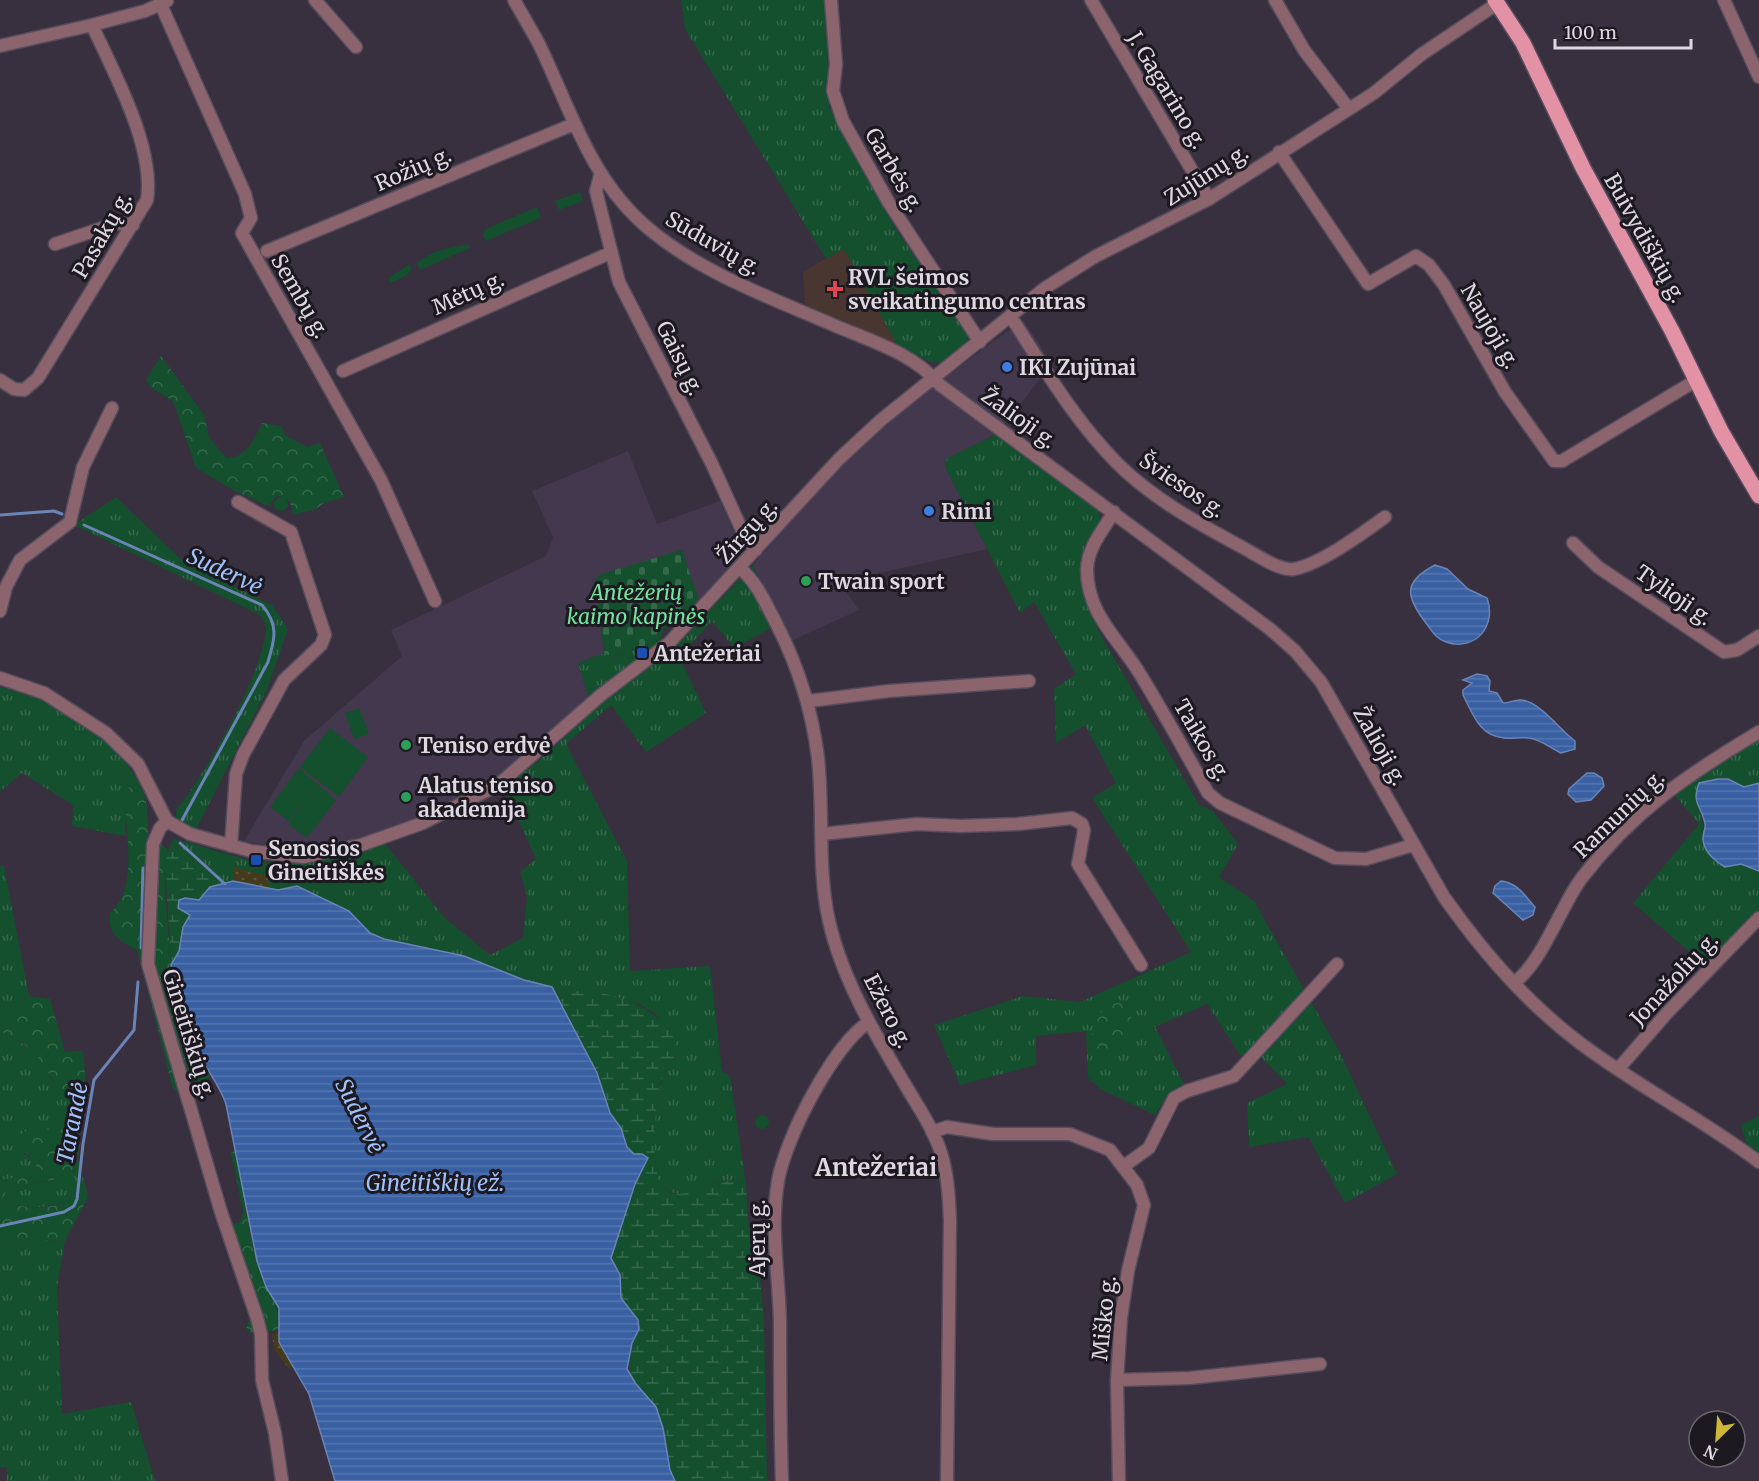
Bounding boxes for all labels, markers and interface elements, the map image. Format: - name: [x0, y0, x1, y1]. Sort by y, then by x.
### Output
- scale bar: [1555, 12, 1692, 50]
- text: 100 m: [1564, 21, 1617, 44]
- street label: J. Gagarino g.: [1121, 25, 1213, 154]
- street label: Garbės g.: [859, 123, 929, 217]
- street label: Zujūnų g.: [1159, 139, 1253, 211]
- street label: Rožių g.: [371, 141, 455, 197]
- street label: Buivydiškių g.: [1598, 169, 1692, 307]
- street label: Pasakų g.: [66, 187, 138, 283]
- street label: Sūduvių g.: [661, 205, 765, 281]
- street label: Sembų g.: [265, 249, 335, 343]
- place label: RVL šeimos sveikatingumo centras: [848, 264, 1086, 315]
- street label: Mėtų g.: [428, 265, 508, 321]
- street label: Naujoji g.: [1455, 279, 1525, 373]
- marker: RVL šeimos sveikatingumo centras: [826, 280, 844, 298]
- street label: Gaisų g.: [650, 316, 710, 400]
- place label: IKI Zujūnai: [1019, 354, 1136, 381]
- marker: IKI Zujūnai: [1000, 360, 1014, 374]
- street label: Žalioji g.: [976, 382, 1062, 454]
- street label: Šviesos g.: [1134, 447, 1230, 523]
- street label: Žirgų g.: [711, 493, 783, 569]
- place label: Rimi: [941, 498, 992, 525]
- marker: Rimi: [922, 504, 936, 518]
- water label: Sudervė: [183, 541, 267, 601]
- street label: Tylioji g.: [1630, 559, 1718, 631]
- place label: Twain sport: [818, 568, 945, 595]
- marker: Twain sport: [799, 574, 813, 588]
- park label: Antežerių kaimo kapinės: [567, 579, 706, 630]
- place label: Antežeriai: [653, 640, 761, 667]
- marker: Antežeriai: [635, 646, 649, 660]
- street label: Taikos g.: [1168, 694, 1236, 786]
- street label: Žalioji g.: [1347, 702, 1413, 790]
- place label: Teniso erdvė: [418, 732, 550, 759]
- marker: Teniso erdvė: [399, 738, 413, 752]
- street label: Ramunių g.: [1568, 764, 1670, 864]
- place label: Alatus teniso akademija: [417, 772, 553, 823]
- marker: Alatus teniso akademija: [399, 790, 413, 804]
- place label: Senosios Gineitiškės: [268, 835, 385, 886]
- marker: Senosios Gineitiškės: [249, 853, 263, 867]
- street label: Jonažolių g.: [1624, 927, 1724, 1032]
- street label: Gineitiškių g.: [156, 966, 222, 1102]
- street label: Ežero g.: [858, 969, 918, 1053]
- water label: Sudervė: [329, 1074, 391, 1158]
- water label: Tarandė: [50, 1079, 94, 1167]
- district label: Antežeriai: [814, 1152, 937, 1183]
- water label: Gineitiškių ež.: [366, 1169, 504, 1197]
- street label: Ajerų g.: [744, 1199, 771, 1278]
- street label: Miško g.: [1086, 1274, 1122, 1362]
- north arrow: [1687, 1409, 1747, 1469]
- text: N: [1700, 1441, 1721, 1464]

